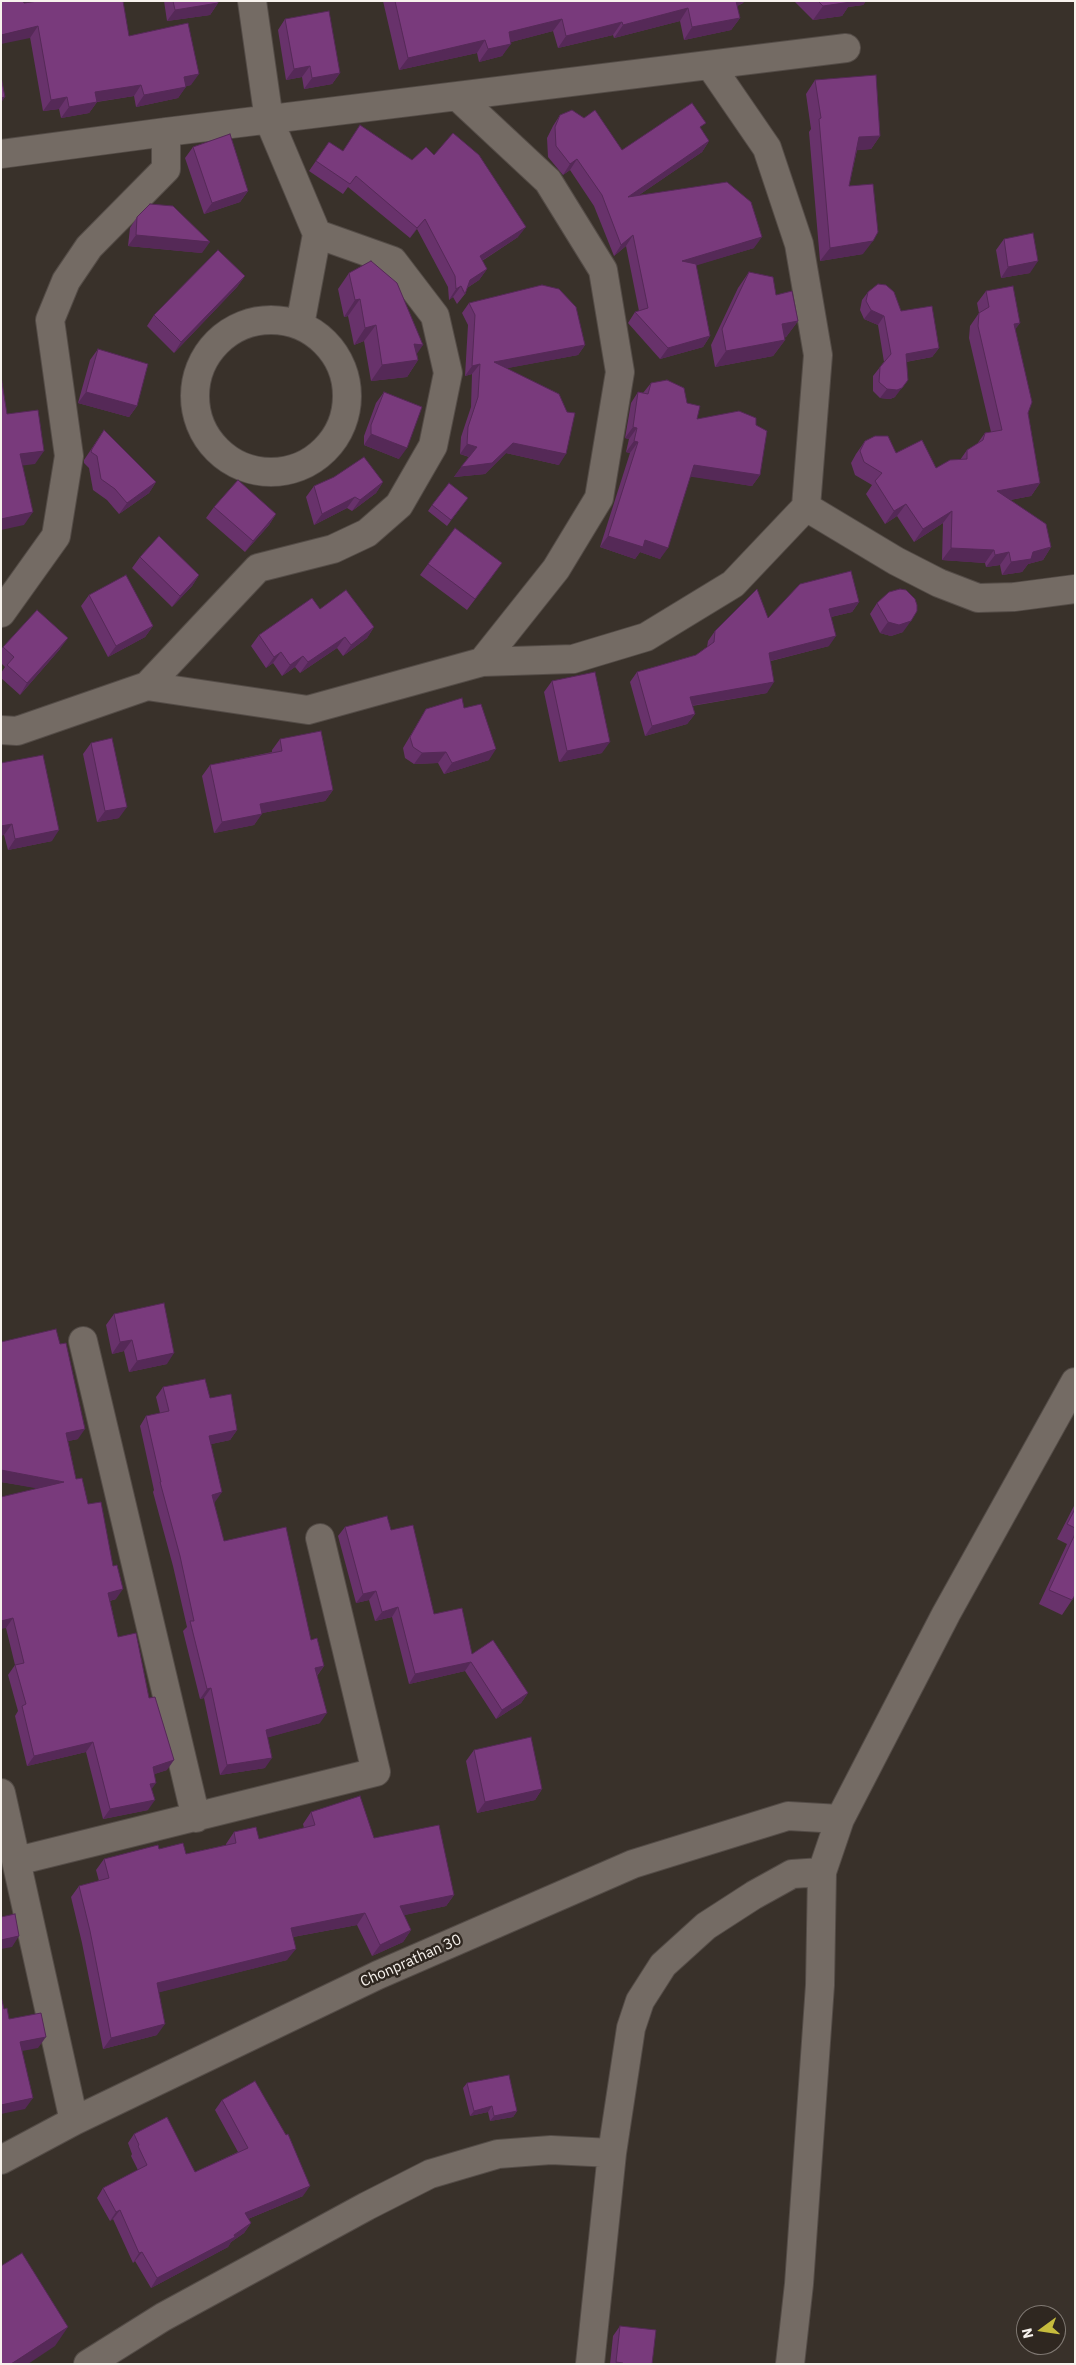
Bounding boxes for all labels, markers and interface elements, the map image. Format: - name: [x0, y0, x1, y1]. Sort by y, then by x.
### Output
- street label: Chonprathan 30: [358, 1931, 464, 1991]
- north arrow: [1016, 2305, 1066, 2355]
- text: N: [1017, 2326, 1037, 2340]

